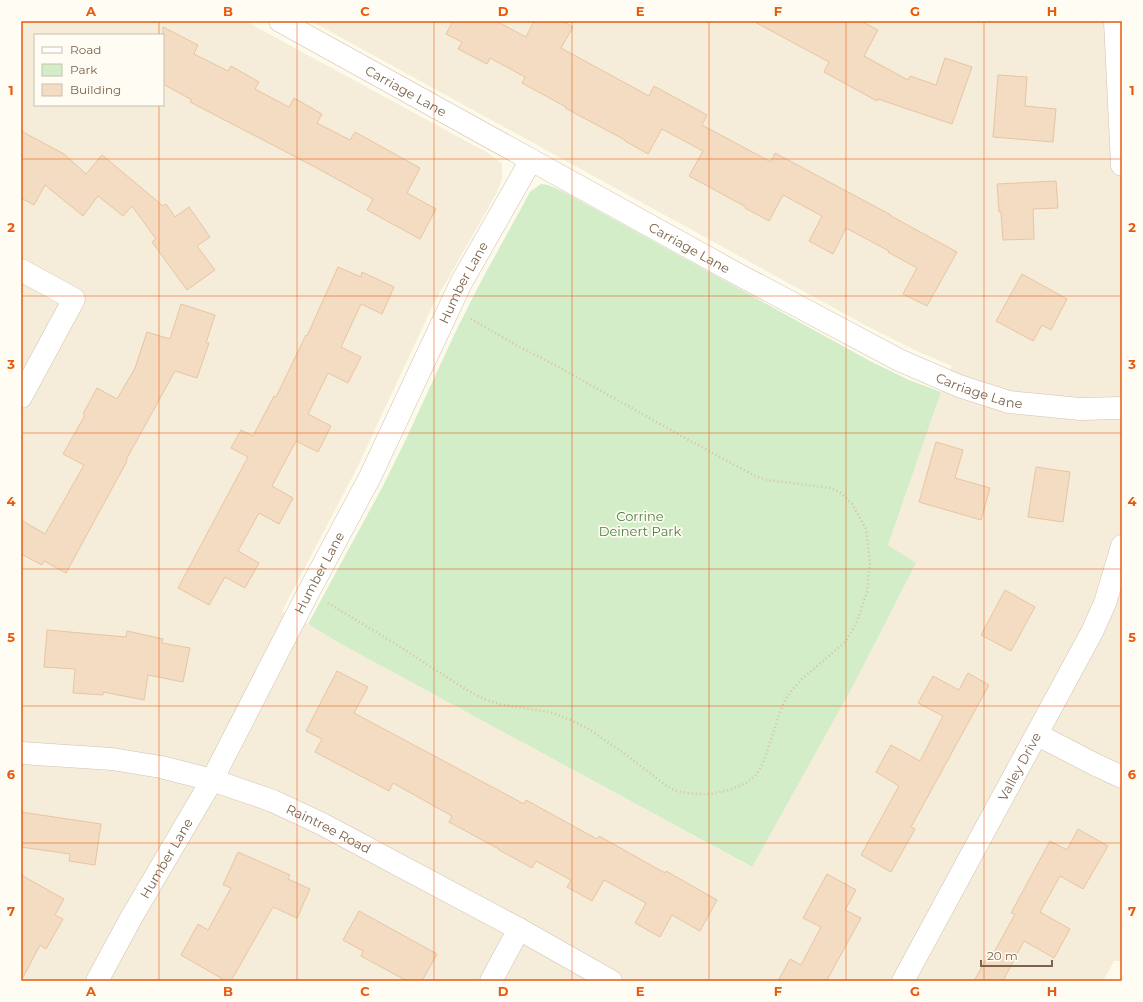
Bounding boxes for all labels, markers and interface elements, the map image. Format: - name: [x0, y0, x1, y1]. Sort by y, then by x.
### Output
- text: A: [85, 3, 97, 19]
- text: B: [223, 3, 233, 19]
- text: C: [360, 3, 370, 19]
- text: D: [498, 3, 509, 19]
- text: E: [636, 3, 645, 19]
- text: F: [774, 3, 782, 19]
- text: G: [910, 3, 920, 19]
- text: H: [1047, 3, 1057, 19]
- legend: [34, 34, 164, 106]
- text: Road: [70, 42, 101, 57]
- text: Park: [70, 62, 98, 77]
- street label: Carriage Lane: [363, 62, 450, 120]
- text: 1: [8, 82, 14, 98]
- text: Building: [70, 82, 121, 97]
- text: 1: [1129, 82, 1135, 98]
- text: 2: [7, 219, 15, 235]
- street label: Carriage Lane: [646, 219, 733, 277]
- text: 2: [1128, 219, 1136, 235]
- street label: Humber Lane: [435, 238, 491, 326]
- text: 3: [6, 356, 15, 372]
- text: 3: [1127, 356, 1136, 372]
- street label: Carriage Lane: [933, 369, 1023, 411]
- text: 4: [7, 493, 16, 509]
- text: 4: [1128, 493, 1137, 509]
- park label: Corrine Deinert Park: [599, 508, 681, 539]
- street label: Humber Lane: [291, 529, 347, 616]
- text: 5: [7, 629, 15, 645]
- text: 5: [1128, 629, 1136, 645]
- street label: Valley Drive: [994, 729, 1044, 803]
- text: 6: [7, 766, 16, 782]
- text: 6: [1128, 766, 1137, 782]
- street label: Raintree Road: [284, 800, 374, 857]
- street label: Humber Lane: [136, 815, 196, 901]
- text: 7: [7, 903, 15, 919]
- text: 7: [1128, 903, 1136, 919]
- scale bar: [981, 942, 1052, 968]
- text: 20 m: [987, 948, 1018, 963]
- text: A: [85, 983, 97, 999]
- text: B: [223, 983, 233, 999]
- text: C: [360, 983, 370, 999]
- text: D: [498, 983, 509, 999]
- text: E: [636, 983, 645, 999]
- text: F: [774, 983, 782, 999]
- text: G: [910, 983, 920, 999]
- text: H: [1047, 983, 1057, 999]

